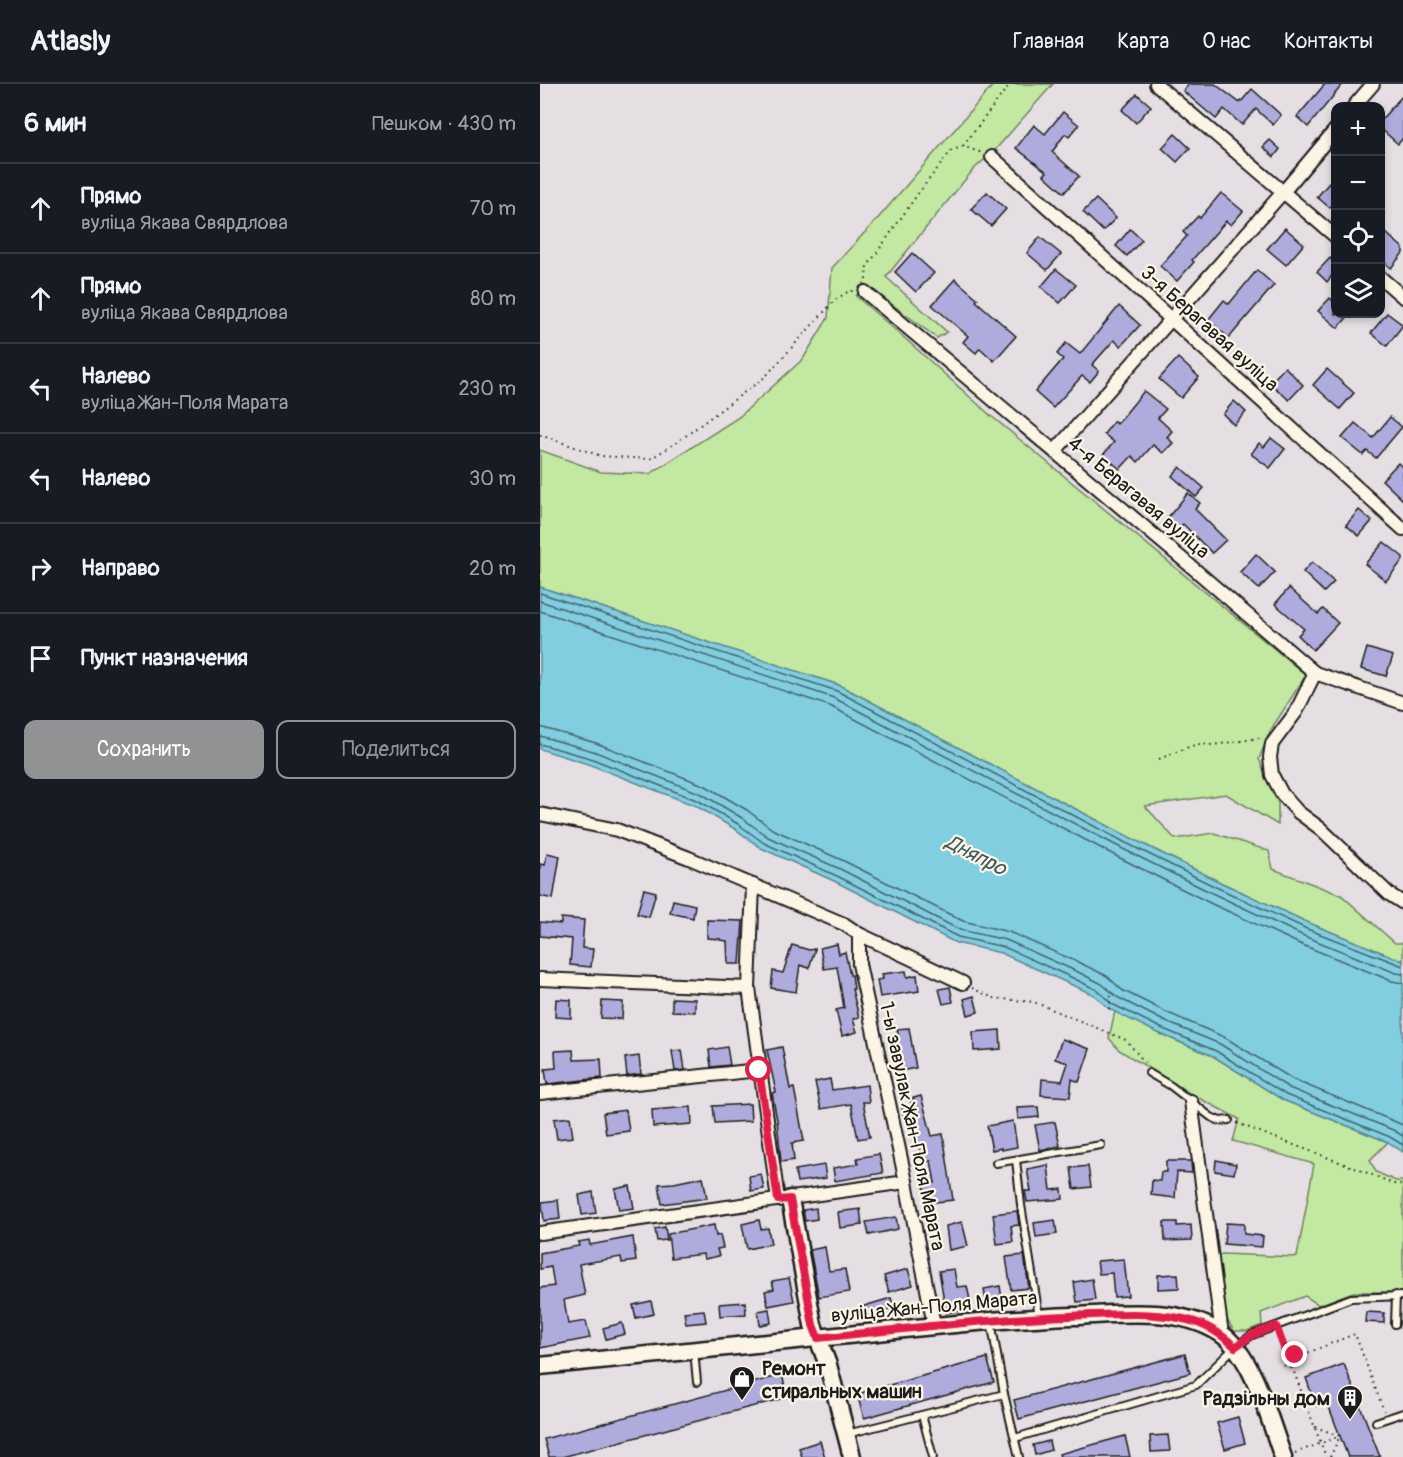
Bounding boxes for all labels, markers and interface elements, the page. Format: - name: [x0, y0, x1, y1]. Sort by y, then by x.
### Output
- text: Atlasly: [30, 24, 110, 59]
- text: Главная: [1013, 28, 1084, 55]
- text: Карта: [1117, 28, 1169, 55]
- text: О нас: [1202, 28, 1251, 55]
- text: Контакты: [1284, 28, 1373, 55]
- map controls: [1331, 102, 1385, 318]
- button: +: [1331, 102, 1385, 156]
- text: 6 мин: [24, 107, 86, 139]
- text: Пешком · 430 m: [372, 111, 516, 136]
- button: −: [1331, 156, 1385, 210]
- text: Прямо: [81, 182, 141, 210]
- icon: ahead: [24, 192, 57, 225]
- text: 70 m: [470, 196, 516, 221]
- text: вуліца Якава Свярдлова: [81, 210, 288, 235]
- button: locate: [1331, 210, 1385, 264]
- street label: 3-я Берагавая вуліца: [1135, 260, 1284, 397]
- button: layers: [1331, 264, 1385, 318]
- text: Прямо: [81, 272, 141, 300]
- icon: ahead: [24, 282, 57, 315]
- text: 80 m: [470, 286, 516, 311]
- text: вуліца Якава Свярдлова: [81, 300, 288, 325]
- text: Налево: [81, 362, 150, 390]
- icon: left: [24, 372, 57, 405]
- text: 230 m: [459, 376, 516, 401]
- text: вуліца Жан-Поля Марата: [81, 390, 288, 415]
- street label: 4-я Берагавая вуліца: [1063, 431, 1215, 564]
- icon: left: [24, 462, 57, 495]
- text: Налево: [81, 464, 150, 492]
- text: 30 m: [469, 466, 516, 491]
- icon: right: [24, 552, 57, 585]
- text: Направо: [81, 554, 160, 582]
- text: 20 m: [469, 556, 516, 581]
- icon: arrive: [24, 642, 57, 675]
- text: Пункт назначения: [81, 644, 248, 672]
- button: Сохранить: [24, 720, 264, 779]
- button: Поделиться: [276, 720, 516, 779]
- water label: Дняпро: [940, 828, 1012, 883]
- street label: 1-ы завулак Жан-Поля Марата: [874, 999, 951, 1253]
- route start: [745, 1056, 771, 1082]
- street label: вуліца Жан-Поля Марата: [830, 1285, 1038, 1328]
- route end: [1281, 1341, 1307, 1367]
- place label: Ремонт стиральных машин: [761, 1356, 922, 1404]
- shop icon: Ремонт стиральных машин: [727, 1364, 757, 1402]
- building icon: Радзільны дом: [1335, 1383, 1365, 1421]
- place label: Радзільны дом: [1203, 1386, 1330, 1411]

